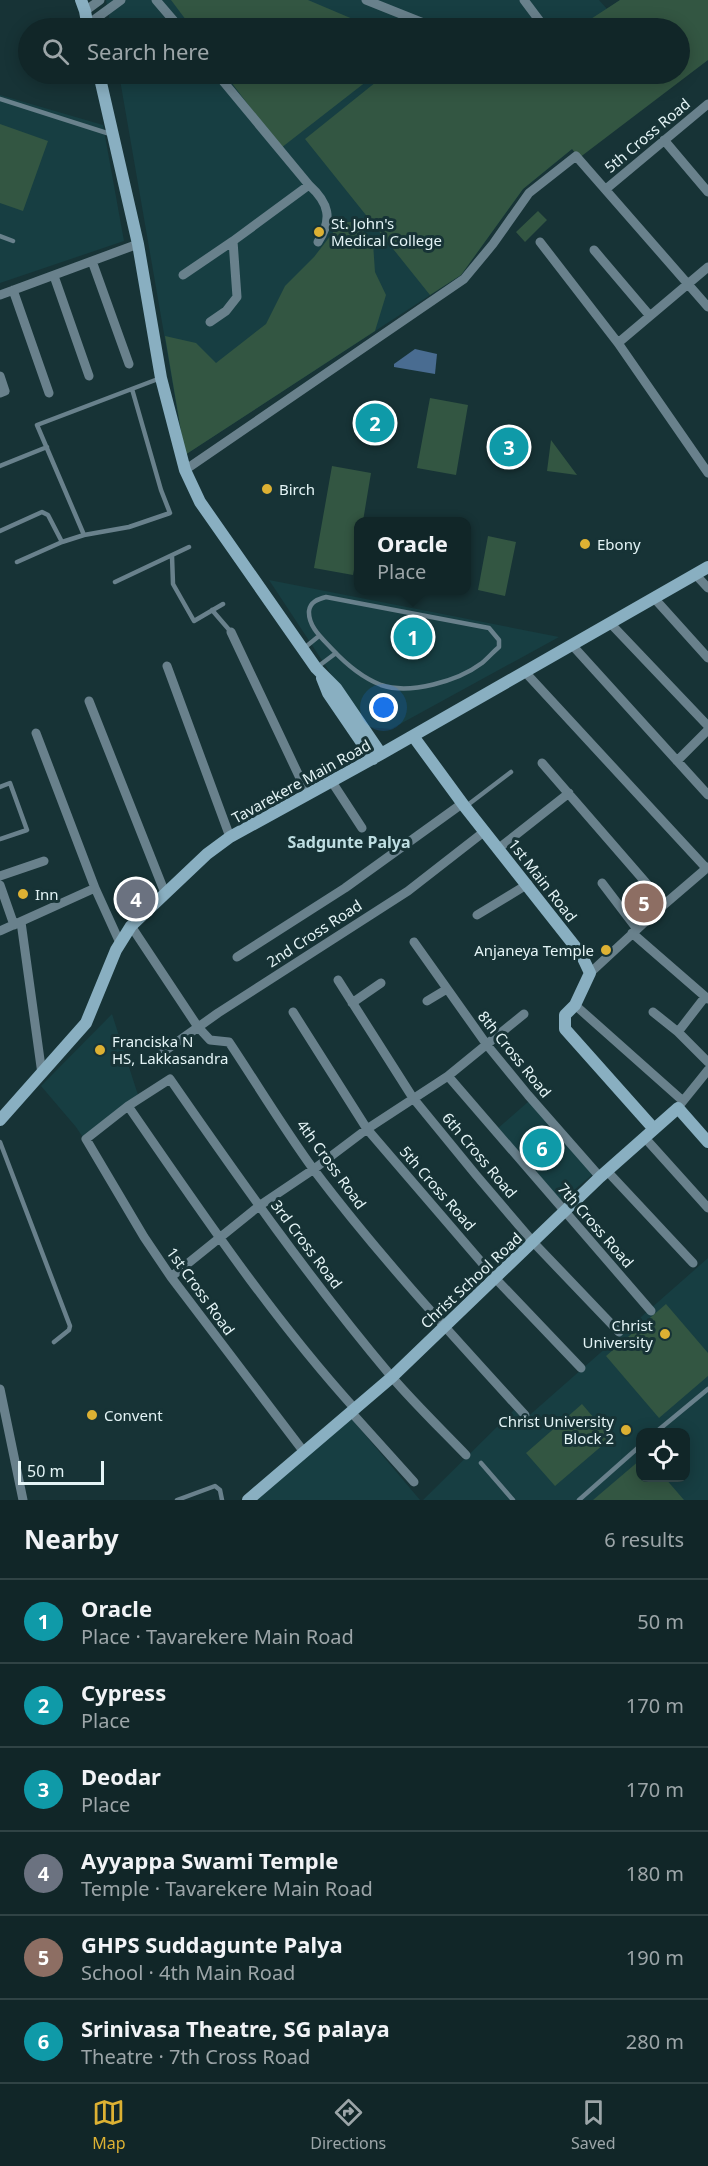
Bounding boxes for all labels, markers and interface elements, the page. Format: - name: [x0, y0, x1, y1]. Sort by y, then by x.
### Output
- search box: [18, 18, 690, 84]
- icon: search: [39, 35, 72, 68]
- text: Search here: [87, 36, 209, 66]
- street label: 5th Cross Road: [600, 93, 694, 177]
- place label: St. John's Medical College: [331, 213, 442, 250]
- marker: St. John's Medical College: [312, 225, 326, 239]
- pin: 2: [356, 400, 394, 446]
- pin: 3: [490, 424, 528, 470]
- place label: Birch: [279, 479, 315, 499]
- marker: Birch: [260, 482, 274, 496]
- popup: [354, 517, 471, 595]
- text: Oracle: [377, 528, 448, 558]
- place label: Ebony: [597, 534, 641, 554]
- marker: Ebony: [578, 537, 592, 551]
- text: Place: [377, 558, 426, 585]
- pin: 1: [394, 614, 432, 660]
- your location: [369, 693, 398, 722]
- street label: Tavarekere Main Road: [228, 734, 374, 828]
- district label: Sadgunte Palya: [287, 831, 411, 853]
- street label: 1st Main Road: [504, 834, 582, 926]
- pin: 4: [116, 876, 156, 922]
- pin: 5: [624, 880, 664, 926]
- place label: Inn: [35, 884, 59, 904]
- marker: Inn: [16, 887, 30, 901]
- street label: 2nd Cross Road: [263, 895, 365, 971]
- place label: Anjaneya Temple: [474, 940, 594, 960]
- marker: Anjaneya Temple: [599, 943, 613, 957]
- street label: 8th Cross Road: [474, 1007, 556, 1101]
- place label: Franciska N HS, Lakkasandra: [112, 1031, 228, 1068]
- marker: Franciska N HS, Lakkasandra: [93, 1043, 107, 1057]
- street label: 6th Cross Road: [438, 1108, 522, 1202]
- street label: 4th Cross Road: [293, 1115, 371, 1213]
- pin: 6: [522, 1126, 562, 1170]
- street label: 5th Cross Road: [396, 1141, 480, 1235]
- street label: 7th Cross Road: [554, 1178, 638, 1272]
- street label: 3rd Cross Road: [267, 1196, 347, 1292]
- street label: Christ School Road: [416, 1228, 526, 1332]
- street label: 1st Cross Road: [162, 1243, 240, 1339]
- place label: Christ University: [582, 1315, 654, 1352]
- marker: Christ University: [658, 1327, 672, 1341]
- place label: Convent: [104, 1405, 163, 1425]
- marker: Convent: [85, 1408, 99, 1422]
- place label: Christ University Block 2: [498, 1411, 614, 1448]
- marker: Christ University Block 2: [619, 1423, 633, 1437]
- map controls: [636, 1428, 690, 1482]
- button: locate: [636, 1428, 690, 1482]
- scale bar: [18, 1458, 104, 1486]
- text: 50 m: [27, 1460, 64, 1482]
- text: Nearby: [24, 1521, 119, 1557]
- text: 6 results: [604, 1526, 684, 1553]
- text: Oracle: [81, 1593, 152, 1623]
- text: 1: [38, 1608, 49, 1635]
- text: 50 m: [637, 1608, 684, 1635]
- text: Place · Tavarekere Main Road: [81, 1623, 354, 1650]
- text: Cypress: [81, 1677, 166, 1707]
- text: 2: [38, 1692, 49, 1719]
- text: 170 m: [626, 1692, 684, 1719]
- text: Place: [81, 1707, 130, 1734]
- text: Deodar: [81, 1761, 161, 1791]
- text: 3: [38, 1776, 49, 1803]
- text: 170 m: [626, 1776, 684, 1803]
- text: Place: [81, 1791, 130, 1818]
- text: Ayyappa Swami Temple: [81, 1845, 338, 1875]
- text: 4: [38, 1860, 49, 1887]
- text: 180 m: [626, 1860, 684, 1887]
- text: Temple · Tavarekere Main Road: [81, 1875, 373, 1902]
- text: GHPS Suddagunte Palya: [81, 1929, 343, 1959]
- text: 5: [38, 1944, 49, 1971]
- text: 190 m: [626, 1944, 684, 1971]
- text: School · 4th Main Road: [81, 1959, 295, 1986]
- text: Srinivasa Theatre, SG palaya: [81, 2013, 390, 2043]
- text: 6: [38, 2028, 49, 2055]
- text: 280 m: [626, 2028, 684, 2055]
- text: Theatre · 7th Cross Road: [81, 2043, 310, 2070]
- tab: Map: [92, 2096, 126, 2154]
- tab: Directions: [310, 2096, 386, 2154]
- tab: Saved: [571, 2096, 616, 2154]

